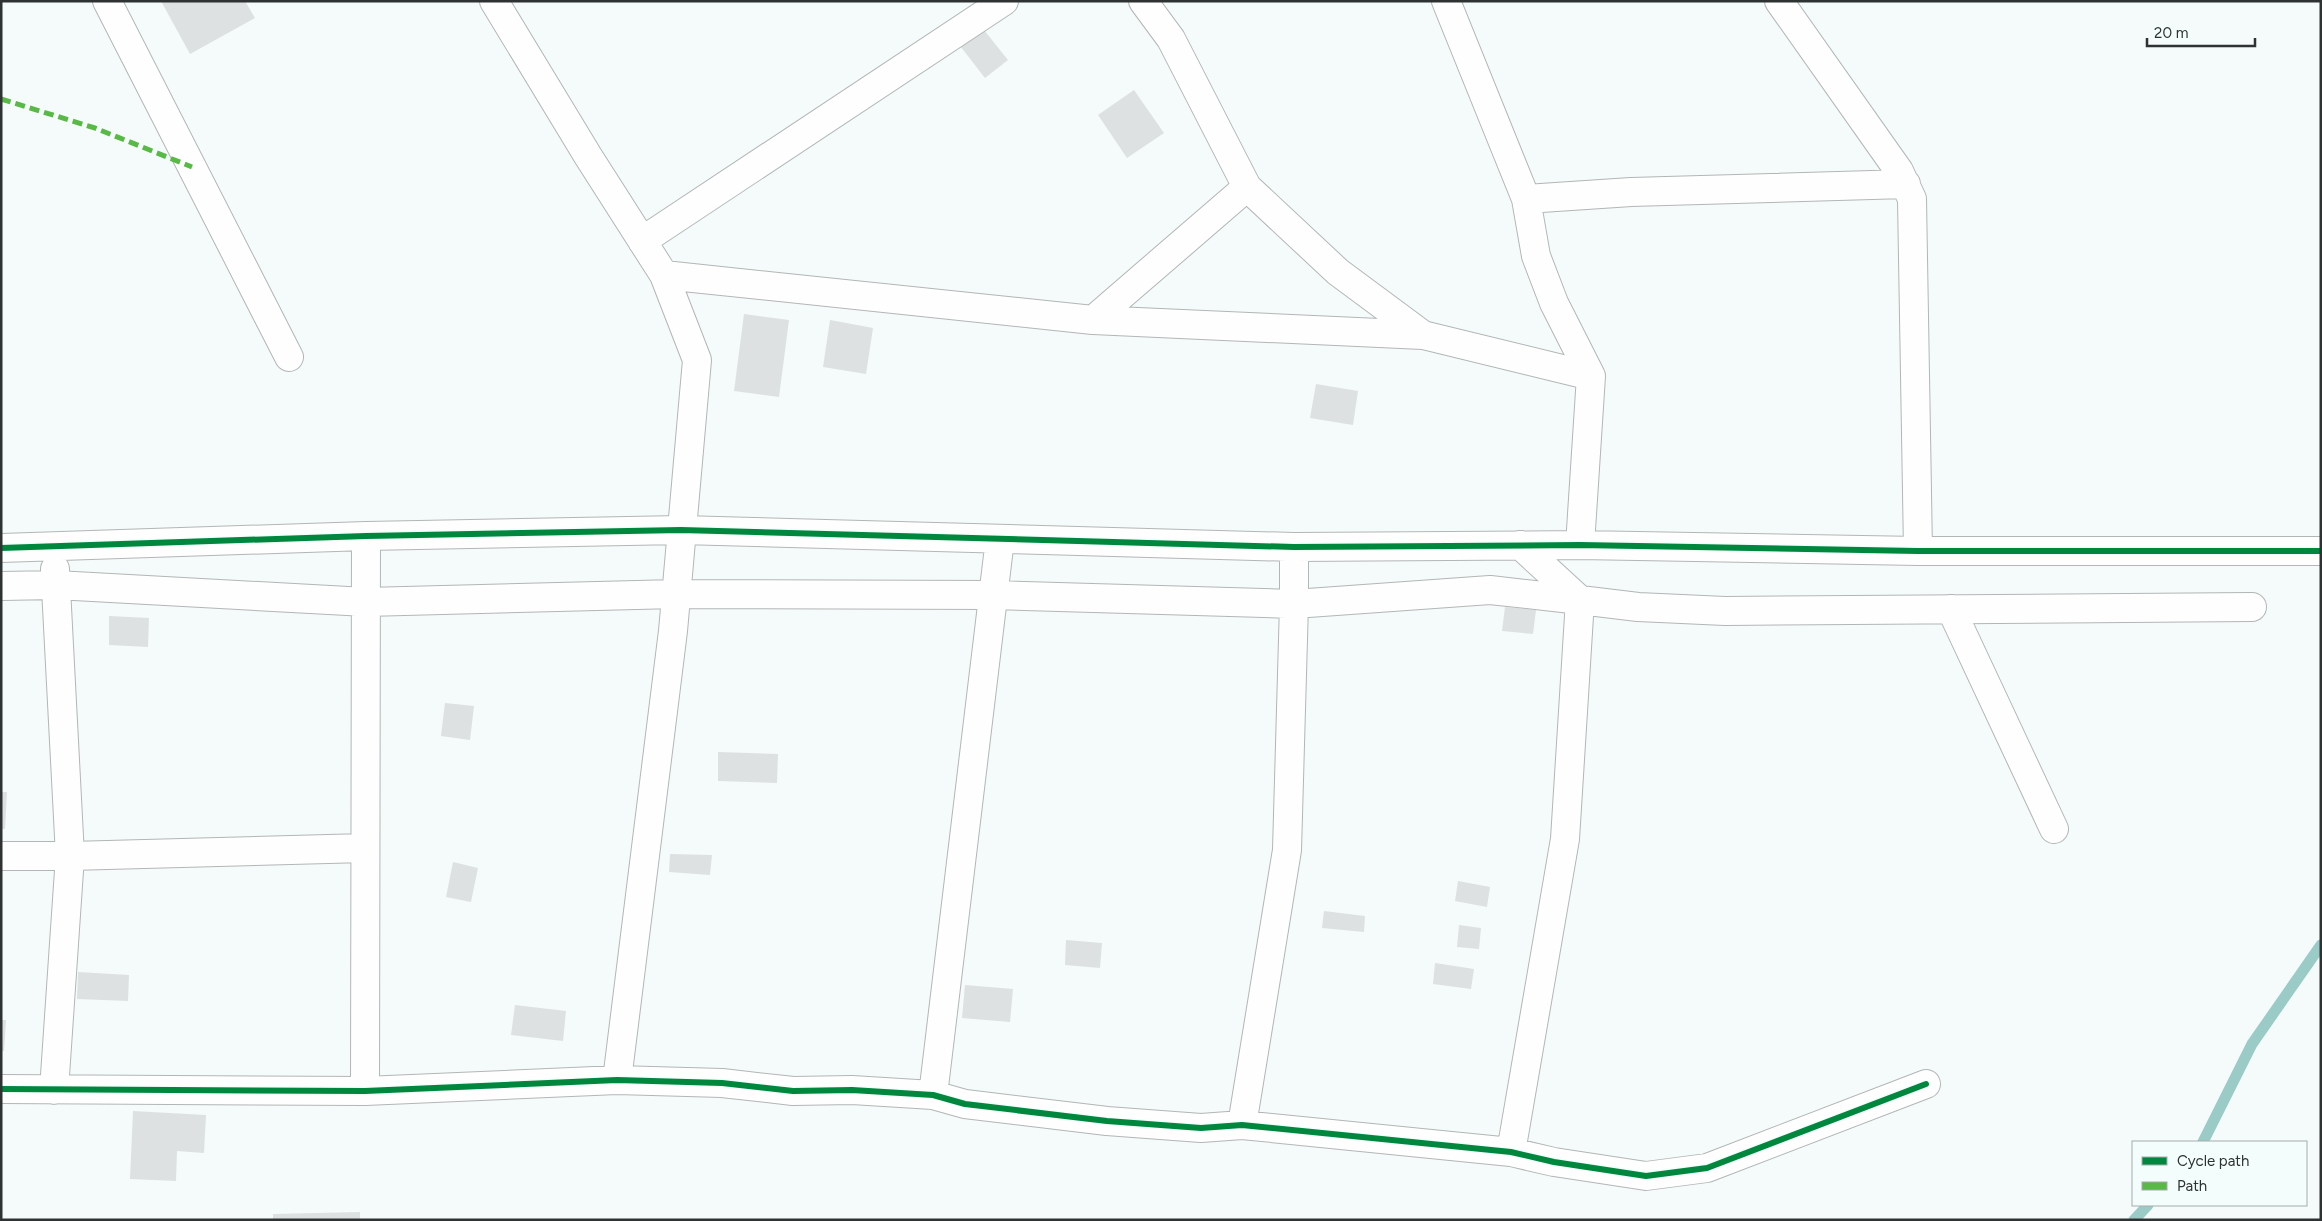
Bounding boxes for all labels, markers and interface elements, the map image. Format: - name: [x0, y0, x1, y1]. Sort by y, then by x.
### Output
- scale bar: [2147, 15, 2254, 47]
- text: 20 m: [2154, 24, 2188, 42]
- legend: [2132, 1141, 2307, 1206]
- text: Cycle path: [2177, 1152, 2249, 1170]
- text: Path: [2177, 1177, 2207, 1195]

